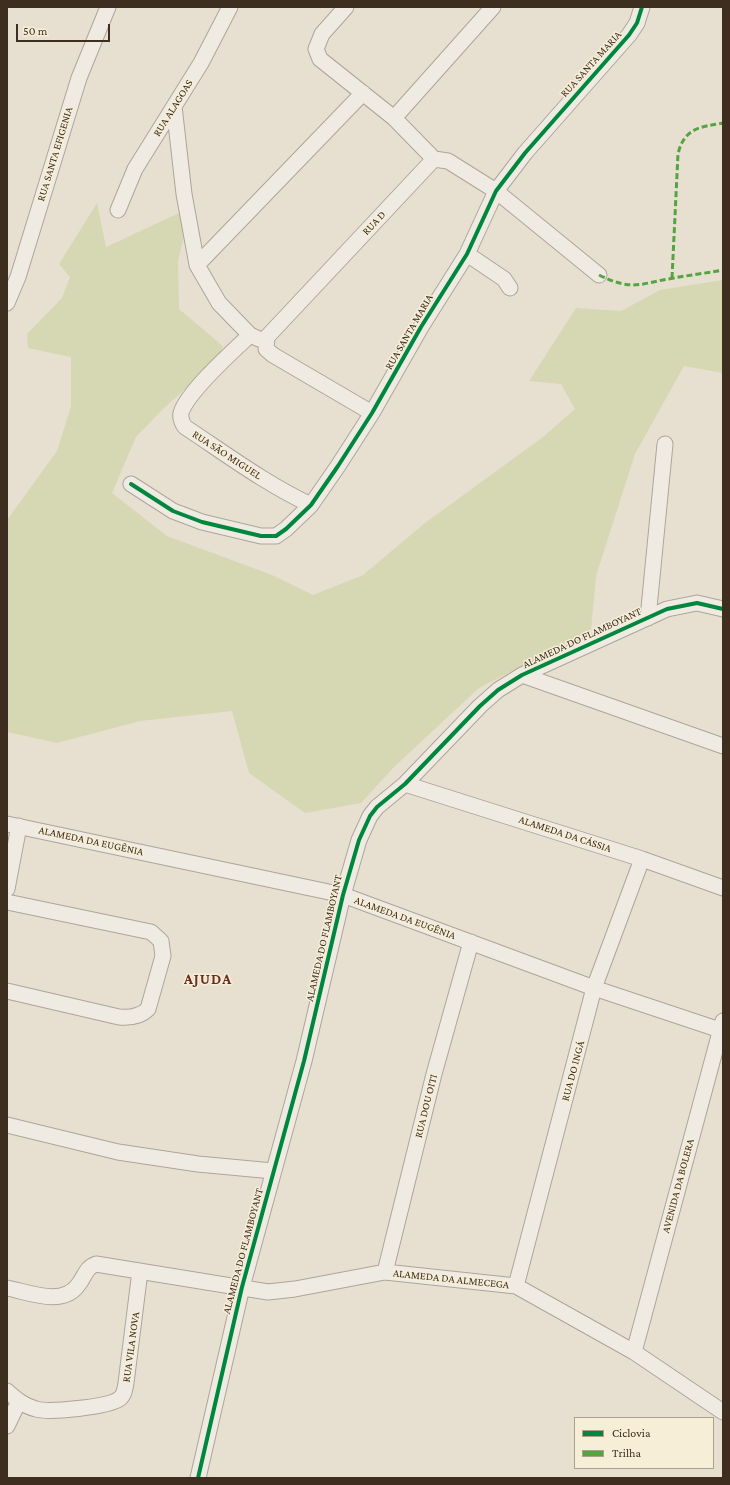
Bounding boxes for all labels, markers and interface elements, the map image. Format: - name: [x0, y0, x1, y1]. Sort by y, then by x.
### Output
- scale bar: [18, 16, 112, 42]
- text: 50 m: [23, 24, 47, 38]
- street label: RUA SANTA MARIA: [558, 28, 624, 100]
- street label: RUA ALAGOAS: [150, 77, 196, 139]
- street label: RUA SANTA EFIGENIA: [34, 105, 76, 203]
- street label: RUA D: [359, 208, 389, 238]
- street label: RUA SANTA MARIA: [382, 292, 436, 372]
- street label: RUA SÃO MIGUEL: [190, 428, 264, 482]
- street label: ALAMEDA DO FLAMBOYANT: [520, 605, 644, 671]
- street label: ALAMEDA DA CÁSSIA: [517, 813, 613, 855]
- street label: ALAMEDA DA EUGÊNIA: [37, 823, 145, 859]
- street label: ALAMEDA DO FLAMBOYANT: [303, 873, 345, 1003]
- street label: ALAMEDA DA EUGÊNIA: [352, 893, 458, 943]
- district label: AJUDA: [184, 970, 232, 988]
- street label: RUA DO INGÁ: [559, 1039, 587, 1103]
- street label: RUA DOU OITI: [412, 1073, 440, 1139]
- street label: AVENIDA DA BOLERA: [659, 1137, 697, 1235]
- street label: ALAMEDA DO FLAMBOYANT: [220, 1187, 266, 1315]
- street label: ALAMEDA DA ALMECEGA: [392, 1266, 510, 1292]
- street label: RUA VILA NOVA: [120, 1311, 142, 1383]
- legend: [574, 1417, 714, 1469]
- text: Ciclovia: [612, 1426, 650, 1440]
- text: Trilha: [612, 1446, 641, 1460]

